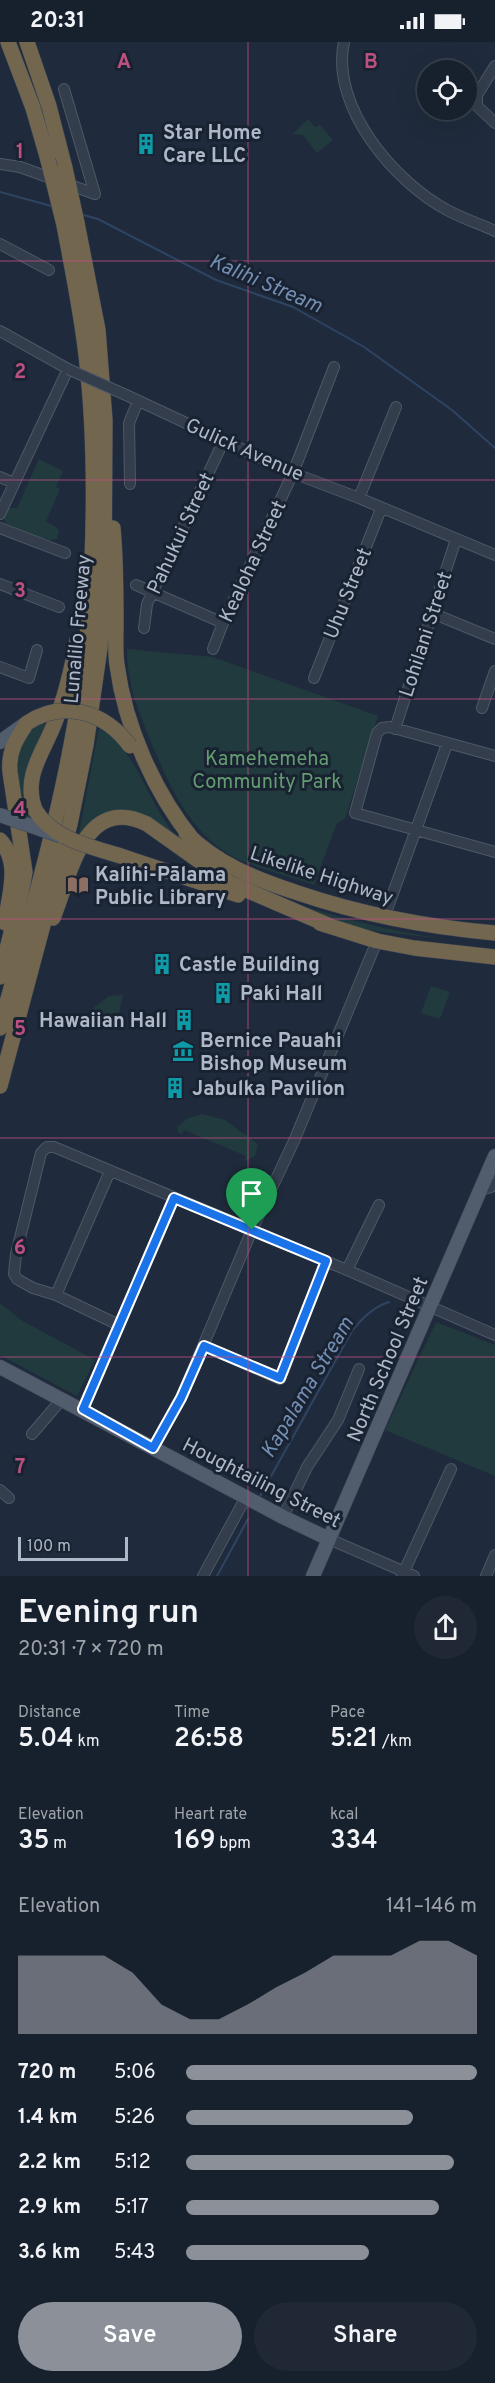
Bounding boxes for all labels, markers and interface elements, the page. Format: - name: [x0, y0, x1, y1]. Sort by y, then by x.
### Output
- text: 20:31: [30, 8, 85, 35]
- text: A: [117, 50, 131, 76]
- text: B: [364, 50, 378, 76]
- map controls: [417, 60, 477, 120]
- button: locate: [417, 60, 477, 120]
- place label: Star Home Care LLC: [163, 121, 262, 170]
- building icon: Star Home Care LLC: [134, 132, 158, 156]
- text: 1: [16, 140, 24, 166]
- water label: Kalihi Stream: [205, 248, 327, 321]
- text: 2: [14, 360, 26, 386]
- street label: Gulick Avenue: [181, 413, 307, 488]
- street label: Pahukui Street: [142, 469, 221, 599]
- street label: Kealoha Street: [214, 497, 293, 627]
- street label: Uhu Street: [319, 544, 379, 643]
- street label: Lunalilo Freeway: [60, 553, 98, 705]
- street label: Lohilani Street: [394, 568, 459, 701]
- text: 3: [14, 579, 26, 605]
- park label: Kamehemeha Community Park: [192, 747, 342, 796]
- text: 4: [14, 798, 26, 824]
- street label: Likelike Highway: [246, 841, 396, 912]
- place label: Kalihi-Pālama Public Library: [95, 863, 226, 912]
- library icon: Kalihi-Pālama Public Library: [66, 873, 90, 897]
- building icon: Castle Building: [150, 952, 174, 976]
- place label: Castle Building: [179, 953, 320, 979]
- building icon: Paki Hall: [211, 981, 235, 1005]
- place label: Paki Hall: [240, 982, 323, 1008]
- building icon: Hawaiian Hall: [172, 1008, 196, 1032]
- place label: Hawaiian Hall: [39, 1009, 167, 1035]
- text: 5: [14, 1017, 26, 1043]
- place label: Bernice Pauahi Bishop Museum: [200, 1029, 347, 1078]
- museum icon: Bernice Pauahi Bishop Museum: [171, 1039, 195, 1063]
- building icon: Jabulka Pavilion: [163, 1076, 187, 1100]
- place label: Jabulka Pavilion: [192, 1077, 345, 1103]
- pin: [226, 1168, 277, 1230]
- icon: arrive: [235, 1177, 268, 1210]
- text: 6: [14, 1236, 26, 1262]
- street label: North School Street: [342, 1273, 435, 1446]
- water label: Kapalama Stream: [256, 1312, 361, 1463]
- street label: Houghtailing Street: [177, 1433, 345, 1535]
- text: 7: [15, 1455, 25, 1481]
- scale bar: [18, 1534, 128, 1562]
- text: 100 m: [27, 1537, 71, 1557]
- text: Evening run: [18, 1593, 199, 1635]
- button: share: [414, 1596, 477, 1659]
- text: 20:31 · 7 × 720 m: [18, 1637, 164, 1663]
- text: Distance: [18, 1703, 81, 1723]
- text: Time: [174, 1703, 210, 1723]
- text: Pace: [330, 1703, 365, 1723]
- text: 5.04: [18, 1723, 74, 1756]
- text: 26:58: [174, 1723, 244, 1756]
- text: 5:21: [330, 1723, 378, 1756]
- text: km: [74, 1732, 100, 1752]
- text: /km: [378, 1732, 412, 1752]
- text: Elevation: [18, 1805, 84, 1825]
- text: Heart rate: [174, 1805, 247, 1825]
- text: kcal: [330, 1805, 358, 1825]
- text: 35: [18, 1825, 50, 1858]
- text: 169: [174, 1825, 216, 1858]
- text: 334: [330, 1825, 378, 1858]
- text: m: [50, 1834, 67, 1854]
- text: bpm: [216, 1834, 251, 1854]
- text: Elevation: [18, 1894, 100, 1920]
- text: 141–146 m: [386, 1894, 477, 1920]
- text: 720 m: [18, 2060, 76, 2086]
- text: 5:06: [114, 2060, 156, 2086]
- text: 1.4 km: [18, 2105, 78, 2131]
- text: 5:26: [114, 2105, 155, 2131]
- text: 2.2 km: [18, 2150, 81, 2176]
- text: 5:12: [114, 2150, 151, 2176]
- text: 2.9 km: [18, 2195, 81, 2221]
- text: 5:17: [114, 2195, 149, 2221]
- text: 3.6 km: [18, 2240, 80, 2266]
- text: 5:43: [114, 2240, 155, 2266]
- button: Save: [18, 2302, 242, 2371]
- button: Share: [254, 2302, 477, 2371]

